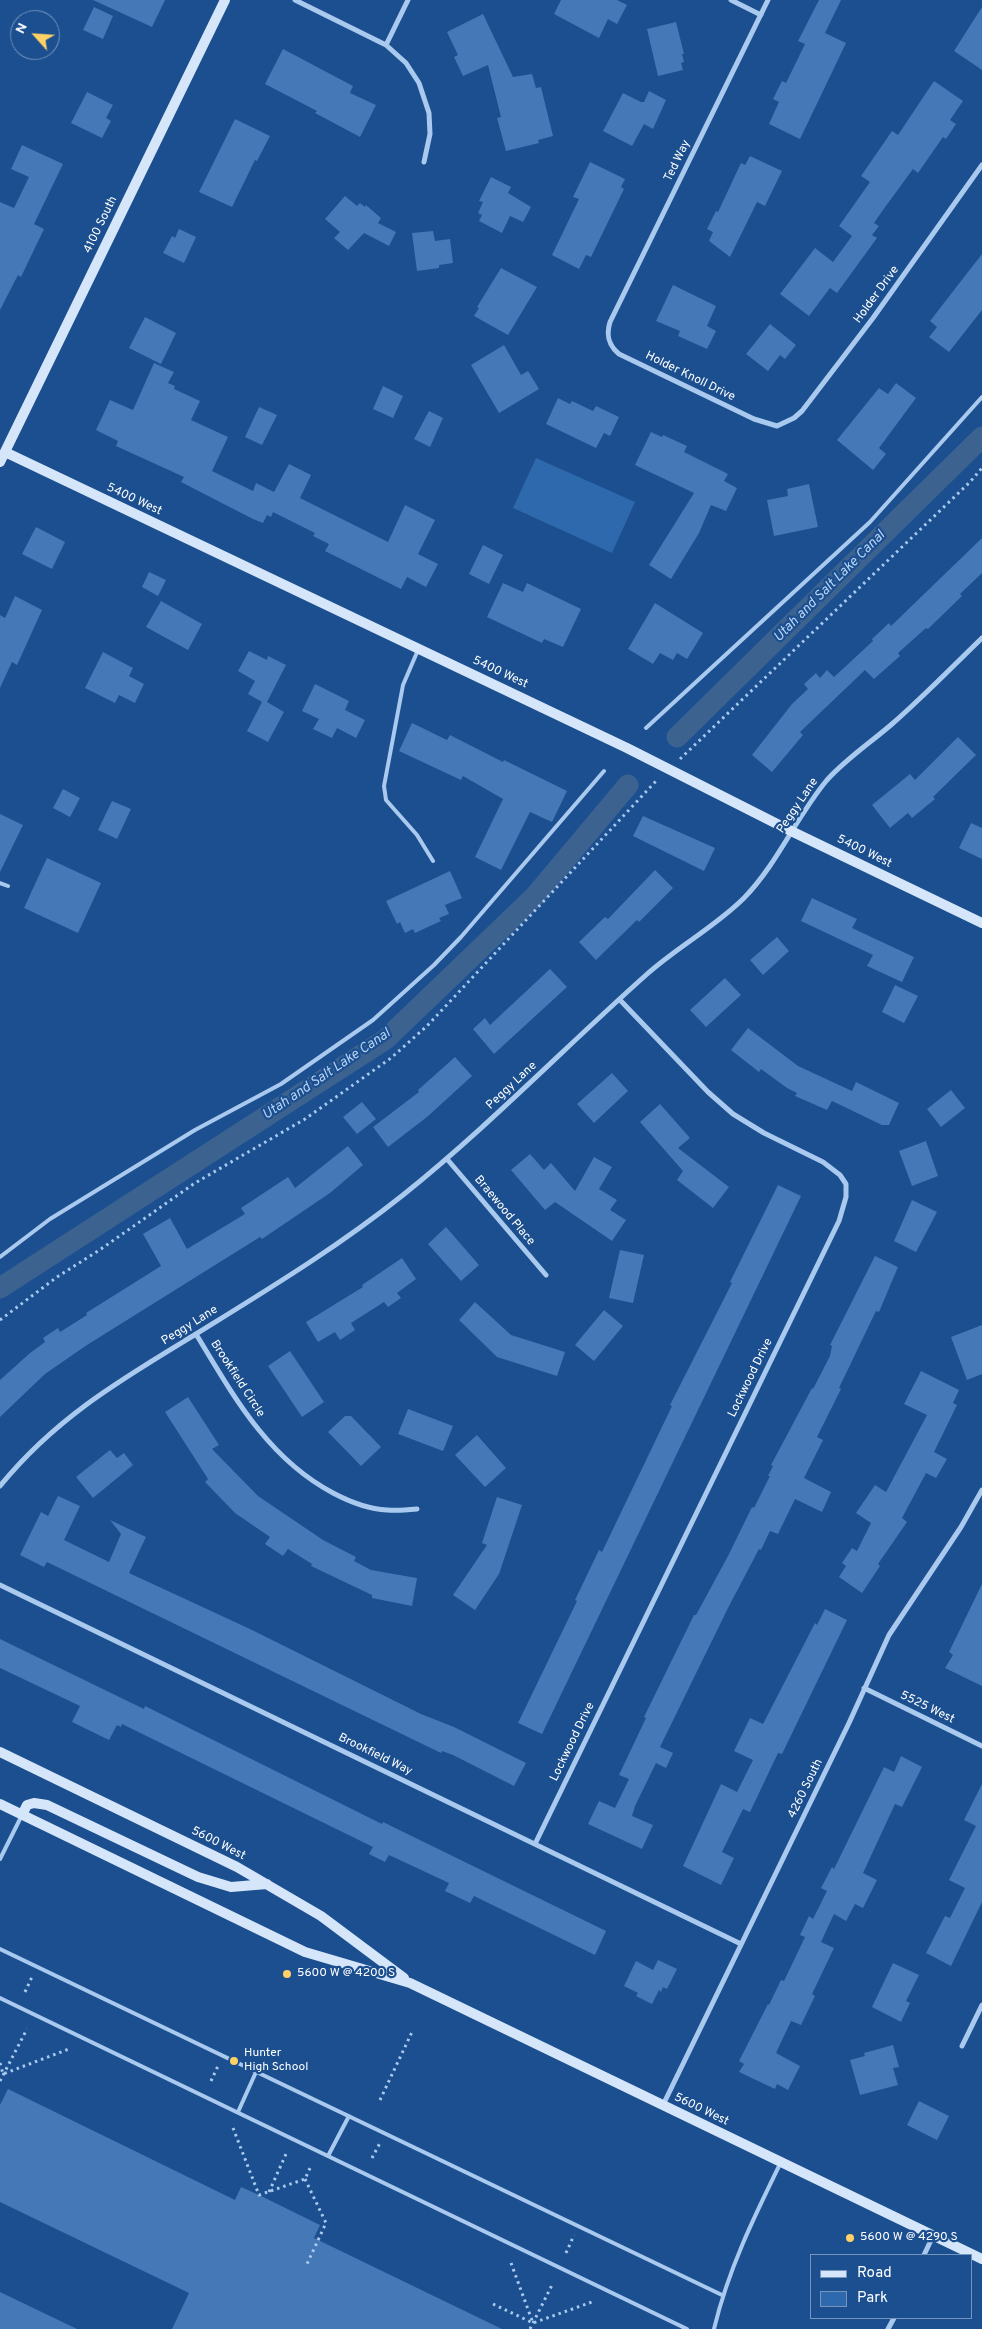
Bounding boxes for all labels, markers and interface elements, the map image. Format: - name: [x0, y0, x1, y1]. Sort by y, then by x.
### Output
- north arrow: [10, 10, 60, 60]
- text: N: [12, 20, 32, 37]
- street label: Ted Way: [662, 138, 694, 184]
- street label: 4100 South: [81, 194, 121, 256]
- street label: Holder Drive: [851, 263, 903, 327]
- street label: Holder Knoll Drive: [643, 349, 737, 405]
- street label: 5400 West: [104, 481, 164, 519]
- water label: Utah and Salt Lake Canal: [771, 528, 889, 646]
- street label: 5400 West: [470, 654, 530, 692]
- street label: Peggy Lane: [774, 776, 822, 836]
- street label: 5400 West: [834, 832, 894, 872]
- water label: Utah and Salt Lake Canal: [260, 1026, 394, 1124]
- street label: Peggy Lane: [484, 1059, 540, 1113]
- street label: Braewood Place: [471, 1173, 537, 1249]
- street label: Peggy Lane: [159, 1303, 221, 1349]
- street label: Lockwood Drive: [726, 1336, 776, 1420]
- street label: Brookfield Circle: [207, 1338, 267, 1420]
- street label: 5525 West: [897, 1689, 957, 1727]
- street label: Lockwood Drive: [548, 1700, 598, 1784]
- street label: Brookfield Way: [336, 1731, 414, 1779]
- street label: 4260 South: [786, 1757, 826, 1821]
- street label: 5600 West: [188, 1824, 248, 1864]
- place label: 5600 W @ 4200 S: [297, 1967, 395, 1981]
- marker: 5600 W @ 4200 S: [281, 1968, 293, 1980]
- place label: Hunter High School: [244, 2047, 308, 2075]
- marker: Hunter High School: [228, 2055, 240, 2067]
- street label: 5600 West: [671, 2091, 731, 2129]
- place label: 5600 W @ 4290 S: [860, 2231, 958, 2245]
- marker: 5600 W @ 4290 S: [844, 2232, 856, 2244]
- legend: [810, 2254, 972, 2319]
- text: Road: [857, 2264, 892, 2283]
- text: Park: [857, 2289, 888, 2308]

